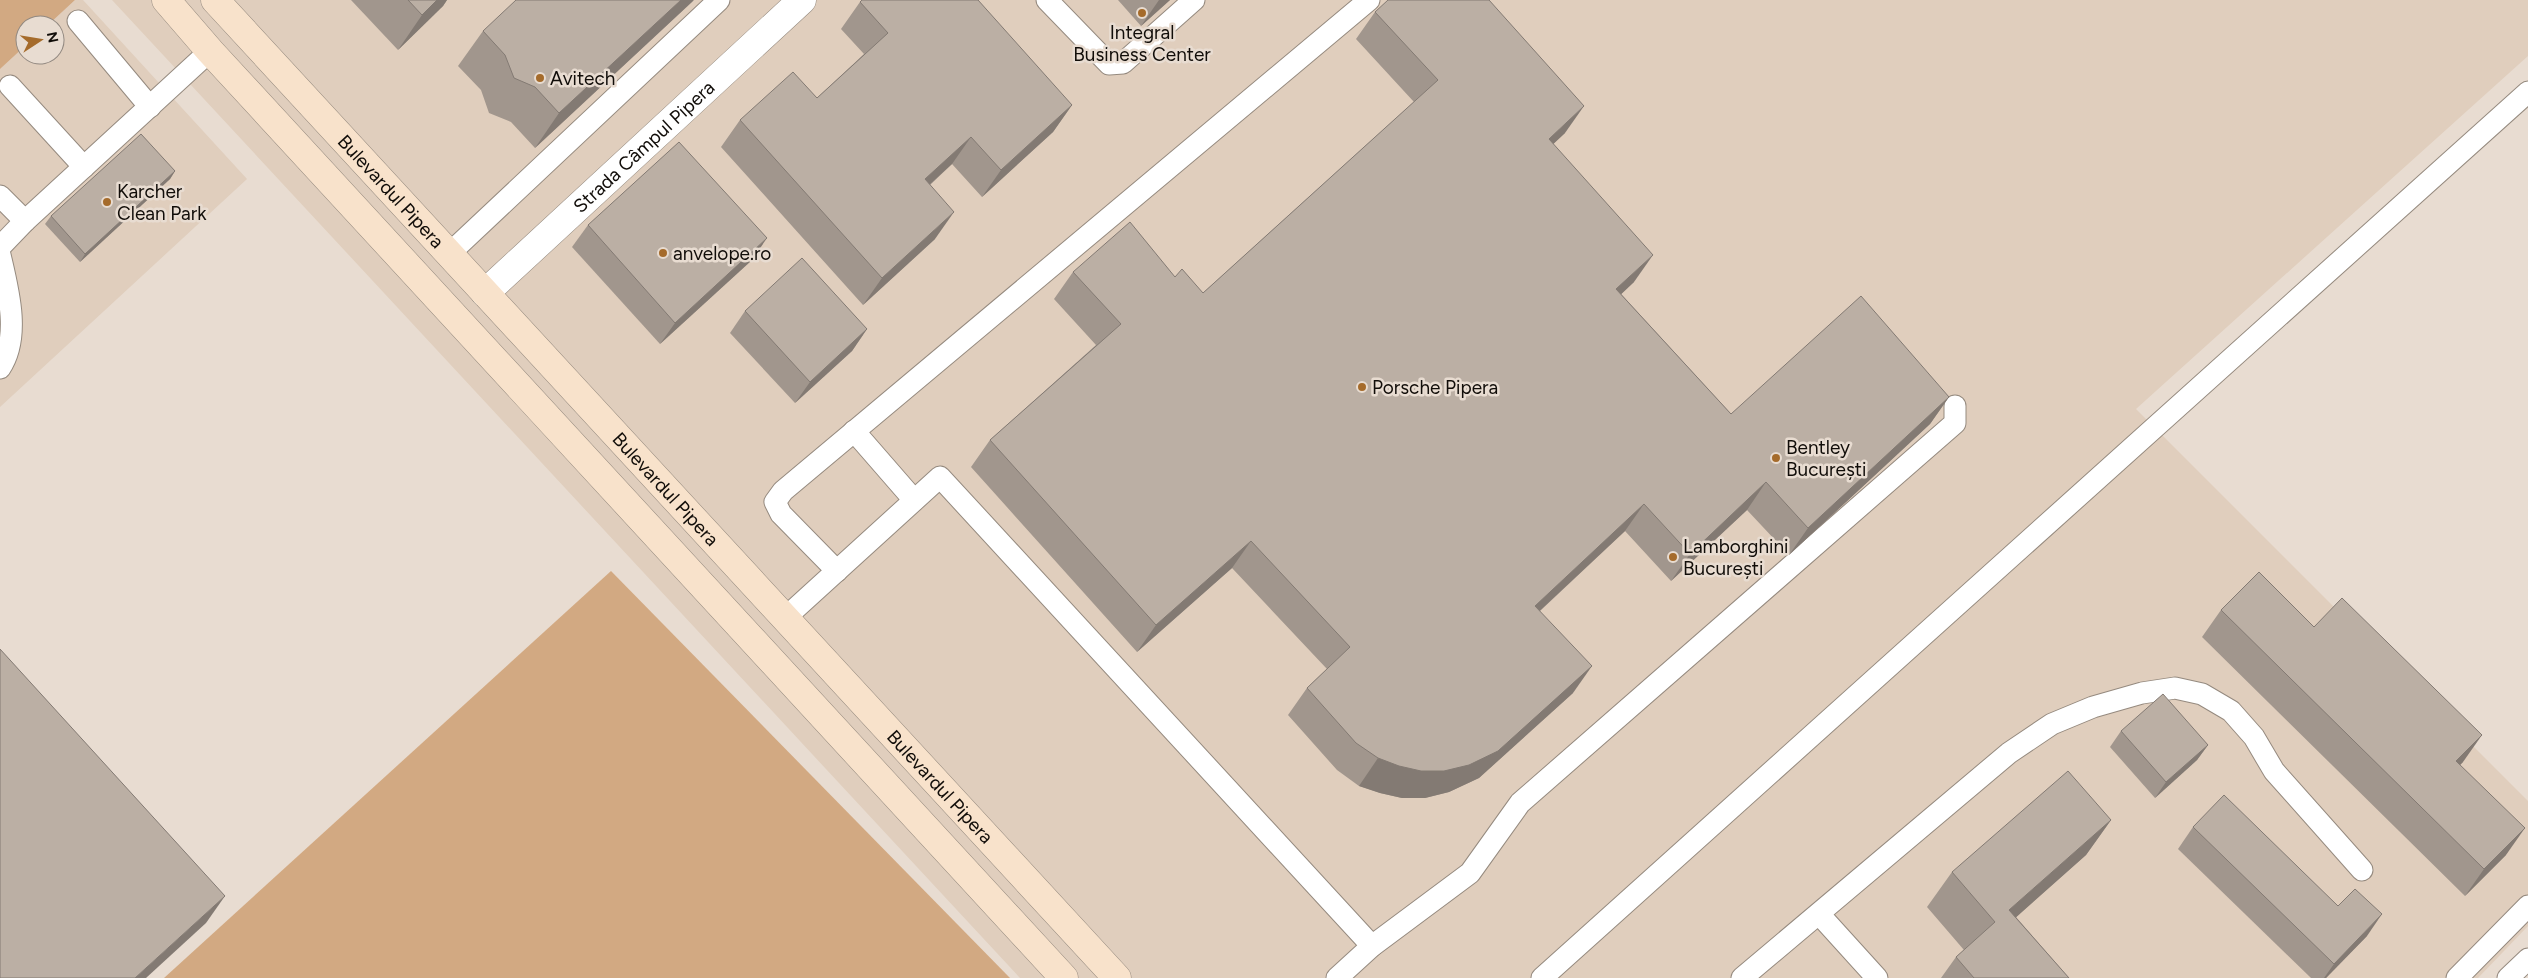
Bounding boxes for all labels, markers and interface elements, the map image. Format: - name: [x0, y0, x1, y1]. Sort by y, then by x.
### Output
- marker: Integral Business Center: [1136, 7, 1148, 19]
- north arrow: [15, 15, 65, 65]
- place label: Integral Business Center: [1073, 21, 1211, 66]
- text: N: [43, 30, 62, 44]
- place label: Avitech: [550, 67, 615, 90]
- marker: Avitech: [534, 72, 546, 84]
- street label: Strada Câmpul Pipera: [569, 76, 719, 218]
- street label: Bulevardul Pipera: [333, 130, 449, 253]
- place label: Karcher Clean Park: [117, 180, 207, 225]
- marker: Karcher Clean Park: [101, 196, 113, 208]
- place label: anvelope.ro: [673, 242, 771, 265]
- marker: anvelope.ro: [657, 247, 669, 259]
- place label: Porsche Pipera: [1372, 376, 1498, 399]
- marker: Porsche Pipera: [1356, 381, 1368, 393]
- street label: Bulevardul Pipera: [607, 428, 723, 551]
- place label: Bentley București: [1786, 436, 1866, 481]
- marker: Bentley București: [1770, 452, 1782, 464]
- place label: Lamborghini București: [1683, 535, 1789, 580]
- marker: Lamborghini București: [1667, 551, 1679, 563]
- street label: Bulevardul Pipera: [882, 725, 998, 848]

